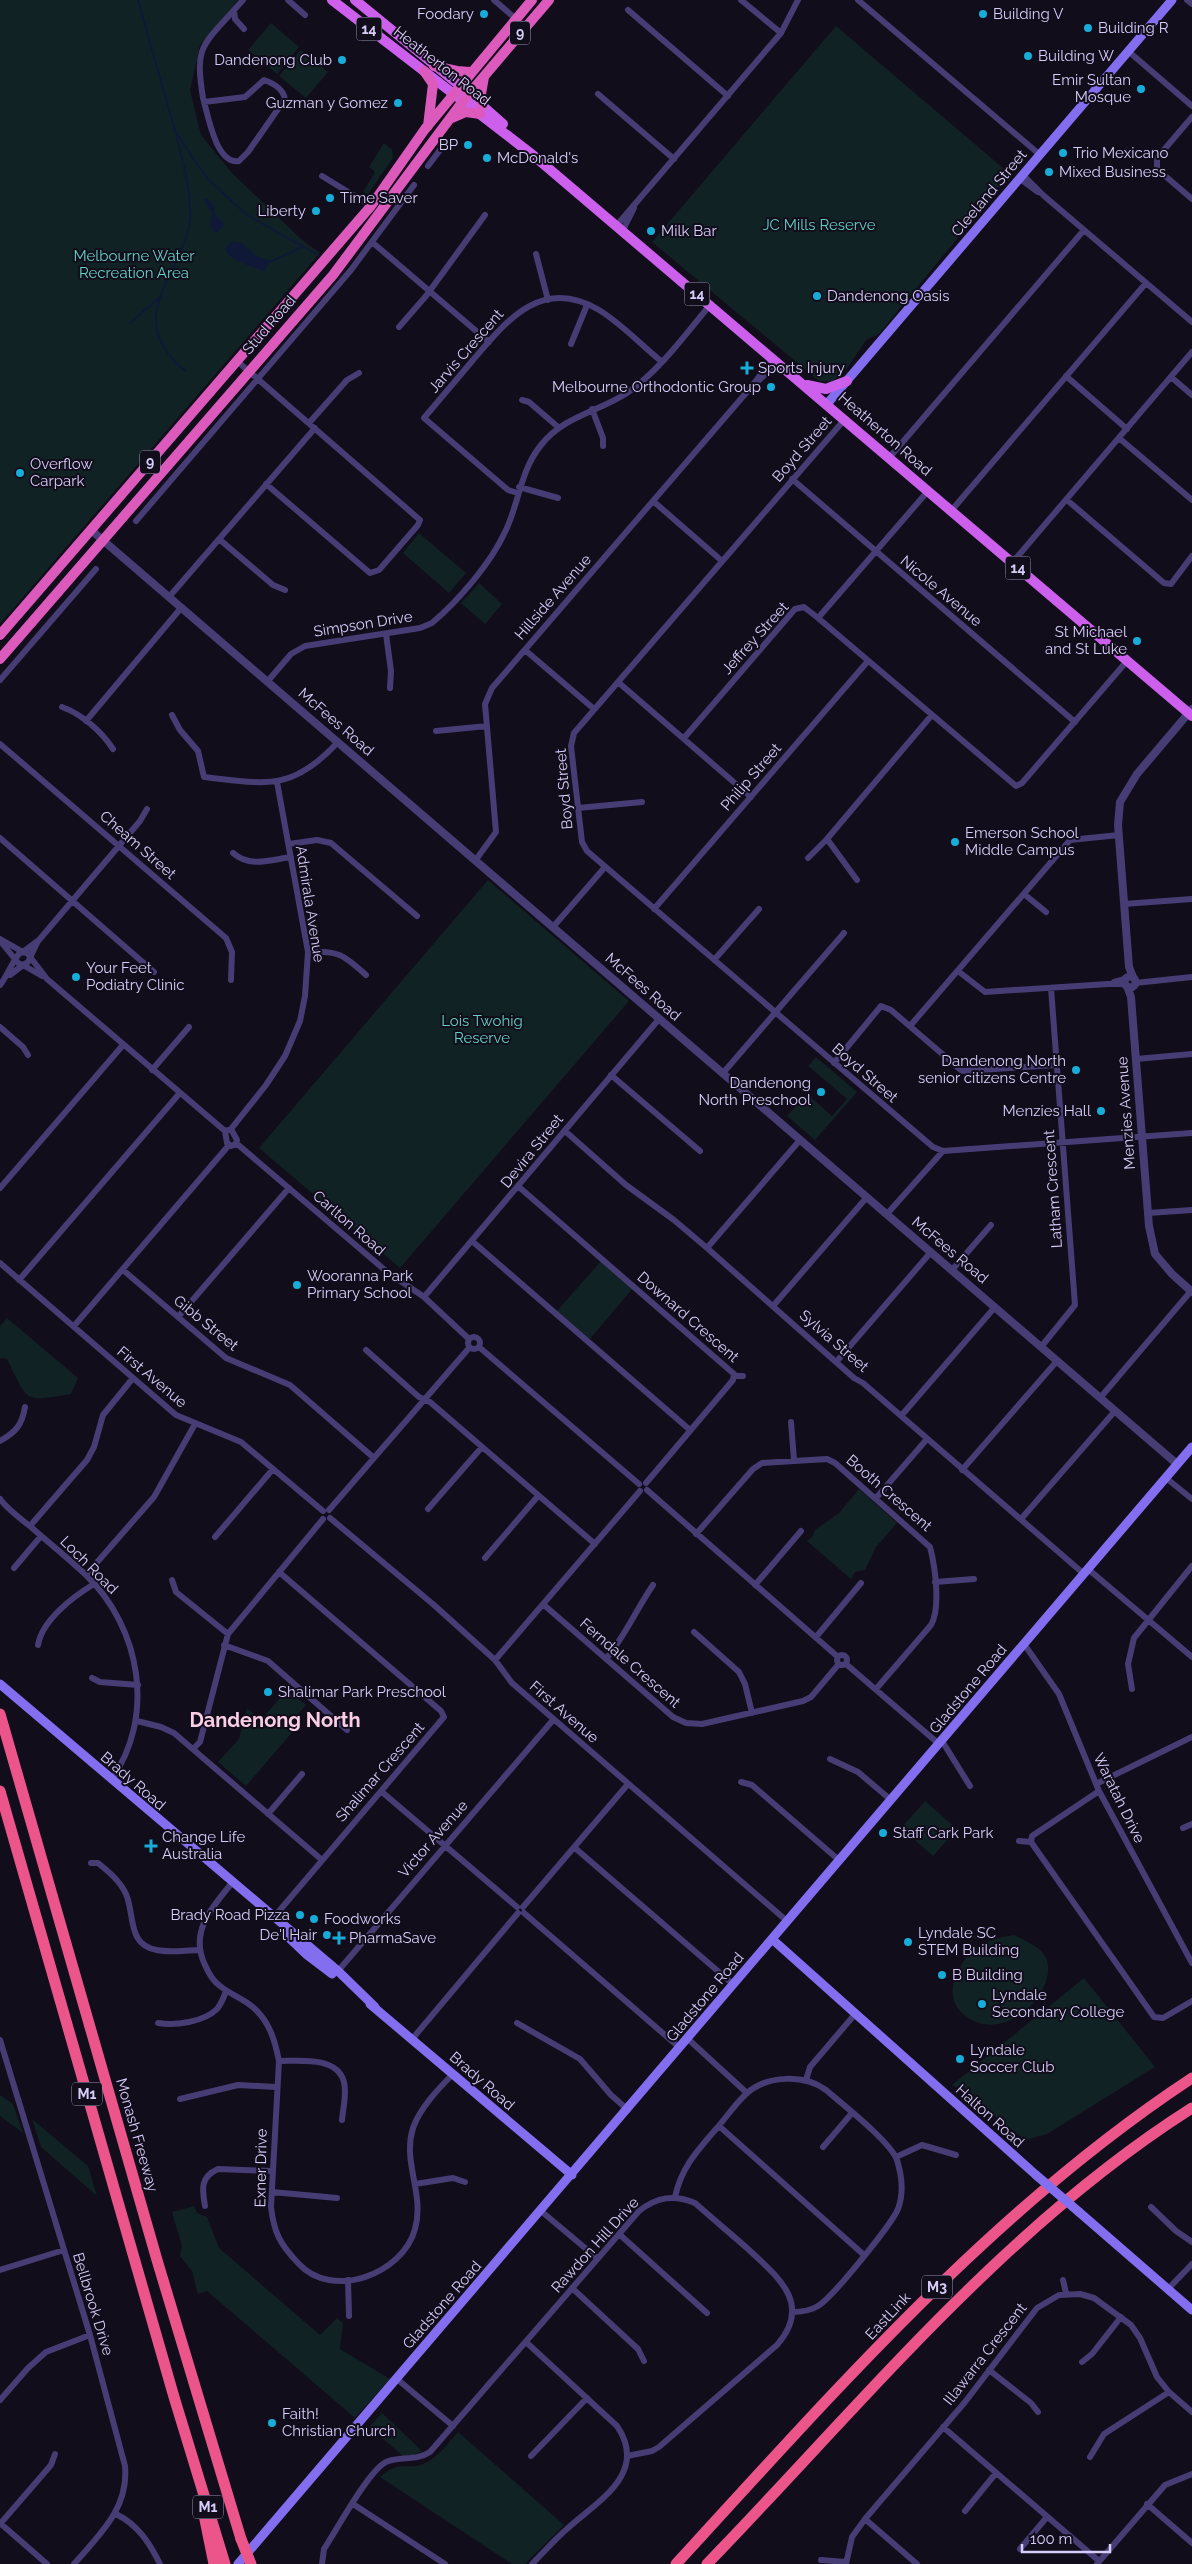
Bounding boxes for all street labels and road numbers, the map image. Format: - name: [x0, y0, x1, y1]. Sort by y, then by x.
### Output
- road number: 14: [356, 18, 382, 40]
- road number: 9: [510, 22, 530, 44]
- street label: Heatherton Road: [390, 23, 494, 109]
- street label: Cleeland Street: [947, 146, 1031, 240]
- road number: 14: [684, 282, 710, 306]
- street label: Stud Road: [239, 292, 299, 358]
- street label: Jarvis Crescent: [425, 306, 507, 396]
- street label: Heatherton Road: [835, 388, 935, 480]
- street label: Boyd Street: [769, 412, 835, 486]
- road number: 9: [140, 451, 160, 474]
- street label: Hillside Avenue: [511, 551, 595, 643]
- street label: Nicole Avenue: [897, 552, 986, 630]
- road number: 14: [1006, 556, 1030, 580]
- street label: Jeffrey Street: [718, 598, 792, 678]
- street label: Simpson Drive: [312, 607, 414, 641]
- street label: McFees Road: [295, 684, 377, 760]
- street label: Philip Street: [717, 740, 785, 814]
- street label: Boyd Street: [551, 748, 577, 830]
- street label: Cheam Street: [96, 807, 180, 883]
- street label: Admirala Avenue: [292, 844, 328, 964]
- street label: McFees Road: [602, 949, 684, 1025]
- street label: Boyd Street: [828, 1040, 902, 1106]
- street label: Menzies Avenue: [1113, 1056, 1139, 1170]
- street label: Devira Street: [497, 1111, 567, 1191]
- street label: Latham Crescent: [1040, 1129, 1066, 1249]
- street label: Carlton Road: [309, 1187, 389, 1259]
- street label: McFees Road: [908, 1213, 992, 1287]
- street label: Downard Crescent: [634, 1268, 742, 1366]
- street label: Gibb Street: [170, 1291, 242, 1355]
- street label: Sylvia Street: [796, 1306, 872, 1376]
- street label: First Avenue: [113, 1343, 191, 1412]
- street label: Booth Crescent: [843, 1451, 935, 1535]
- street label: Loch Road: [56, 1532, 122, 1598]
- street label: Ferndale Crescent: [576, 1614, 684, 1712]
- street label: Gladstone Road: [926, 1641, 1010, 1737]
- street label: First Avenue: [526, 1677, 602, 1747]
- street label: Shalimar Crescent: [332, 1719, 428, 1825]
- street label: Brady Road: [97, 1748, 169, 1814]
- street label: Waratah Drive: [1089, 1750, 1149, 1846]
- street label: Victor Avenue: [395, 1797, 472, 1881]
- street label: Gladstone Road: [663, 1949, 747, 2045]
- street label: Brady Road: [446, 2048, 518, 2114]
- street label: Monash Freeway: [112, 2076, 162, 2194]
- street label: Halton Road: [952, 2081, 1028, 2151]
- road number: M1: [72, 2082, 102, 2106]
- street label: Exner Drive: [251, 2128, 271, 2208]
- street label: Rawdon Hill Drive: [547, 2193, 643, 2296]
- street label: Bellbrook Drive: [69, 2250, 117, 2358]
- street label: Gladstone Road: [399, 2257, 485, 2353]
- road number: M3: [922, 2276, 952, 2298]
- street label: EastLink: [862, 2289, 914, 2343]
- street label: Illawarra Crescent: [940, 2299, 1030, 2409]
- road number: M1: [193, 2496, 223, 2518]

